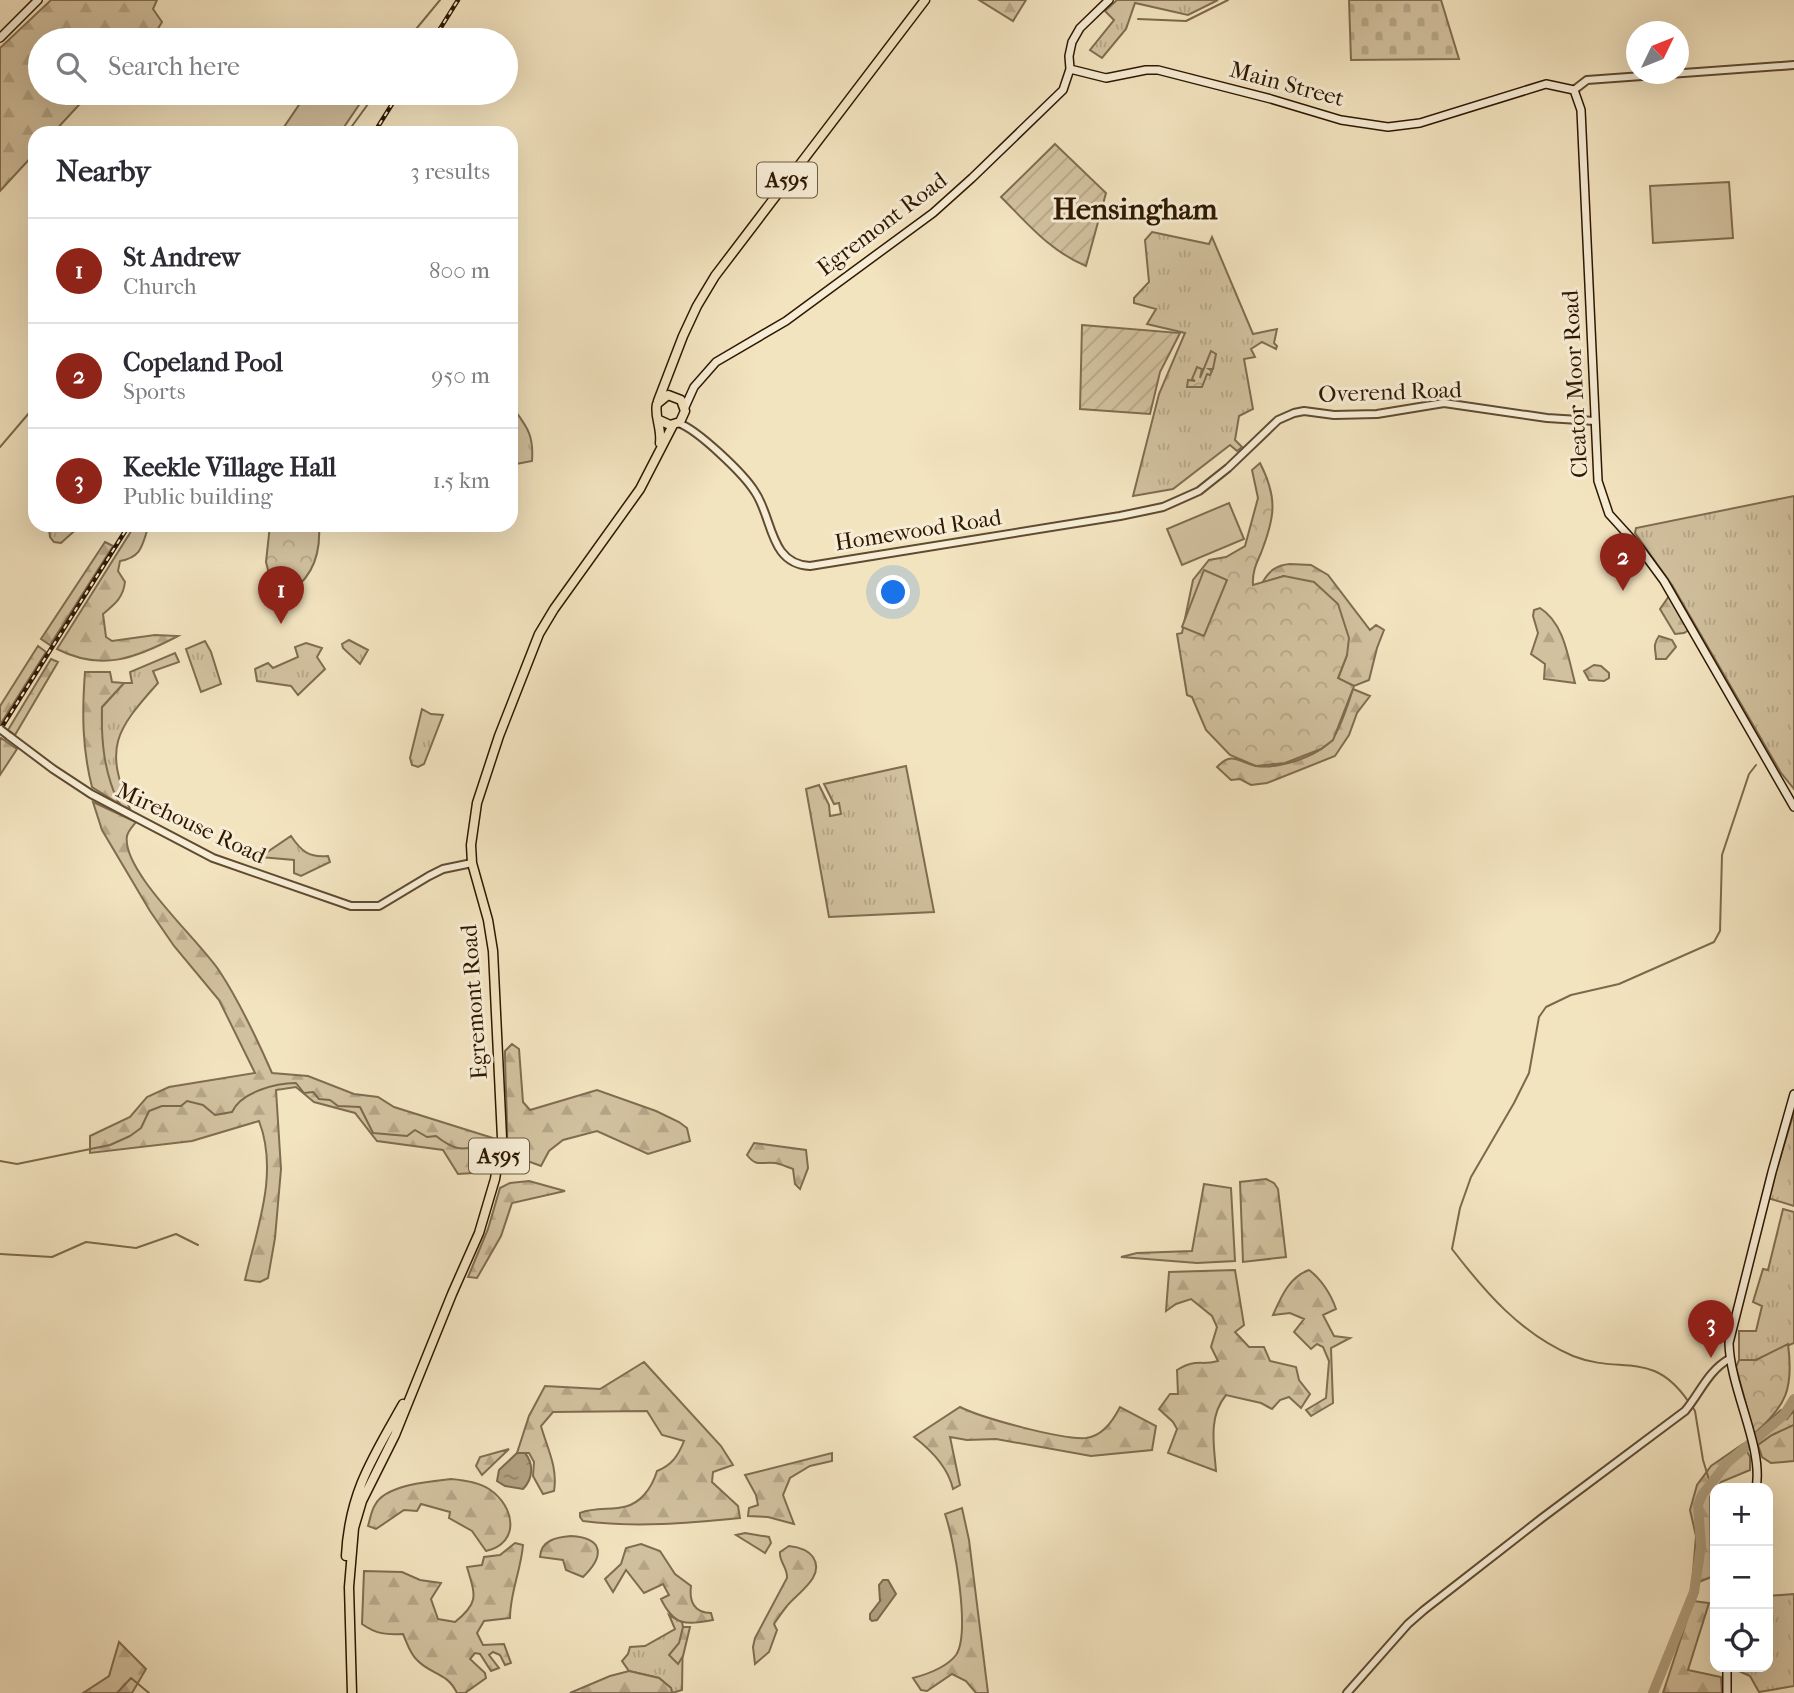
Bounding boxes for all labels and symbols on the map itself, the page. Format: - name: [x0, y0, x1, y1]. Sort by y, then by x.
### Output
- north arrow: [1626, 21, 1689, 84]
- street label: Main Street: [1227, 56, 1347, 112]
- road number: A595: [757, 162, 817, 198]
- street label: Egremont Road: [812, 166, 953, 282]
- district label: Hensingham: [1053, 192, 1218, 227]
- street label: Cleator Moor Road: [1557, 289, 1593, 479]
- street label: Overend Road: [1318, 376, 1463, 408]
- street label: Homewood Road: [833, 503, 1004, 556]
- pin: 2: [1600, 533, 1646, 591]
- pin: 1: [258, 566, 304, 624]
- your location: [876, 575, 910, 609]
- street label: Mirehouse Road: [112, 777, 271, 870]
- street label: Egremont Road: [455, 923, 493, 1081]
- road number: A595: [469, 1138, 529, 1174]
- pin: 3: [1688, 1300, 1734, 1358]

